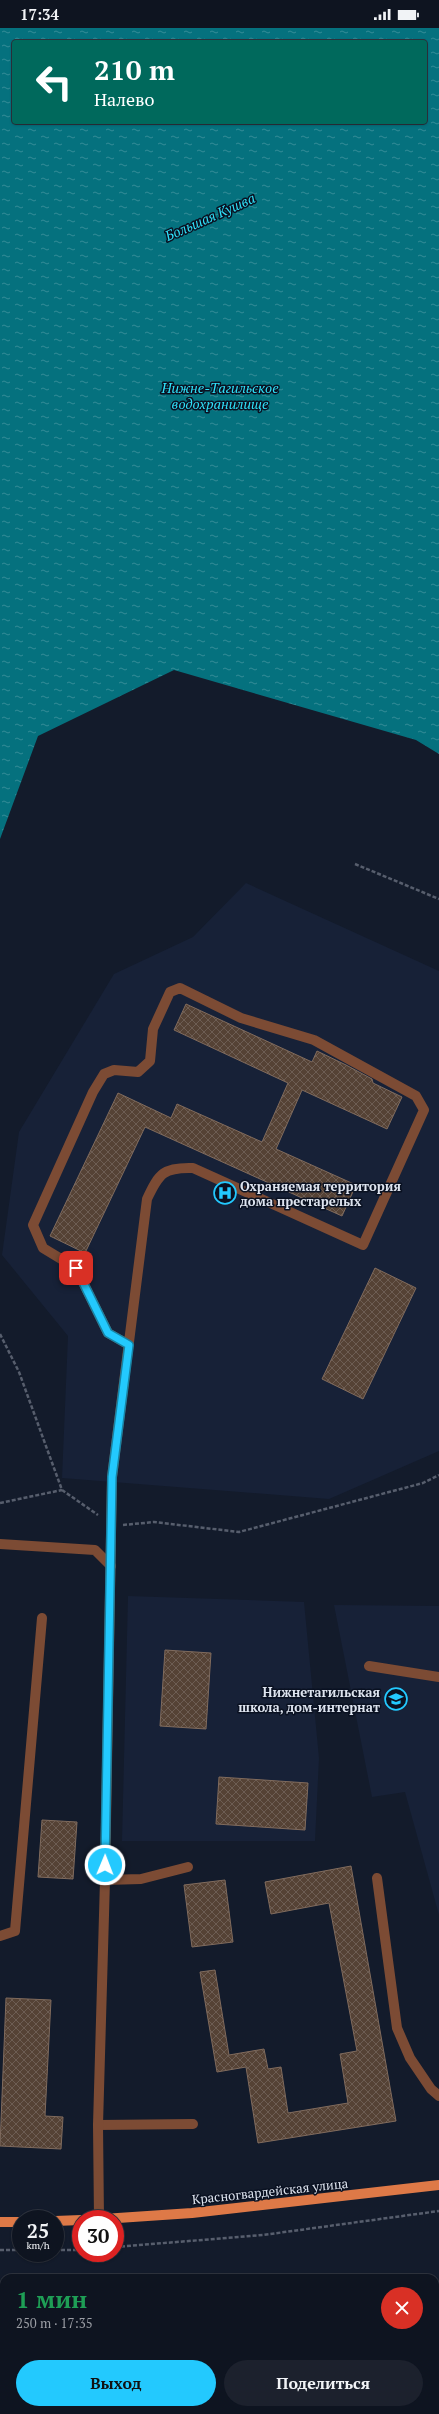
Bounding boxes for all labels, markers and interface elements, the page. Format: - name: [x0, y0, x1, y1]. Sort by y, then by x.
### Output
- text: 17:34: [20, 4, 59, 24]
- text: 210 m: [94, 51, 175, 88]
- icon: left: [28, 56, 80, 108]
- text: Налево: [94, 87, 154, 111]
- water label: Большая Кушва: [161, 188, 258, 245]
- water label: Нижне-Тагильское водохранилище: [160, 378, 279, 413]
- place label: Охраняемая территория дома престарелых: [240, 1177, 401, 1210]
- hospital icon: Охраняемая территория дома престарелых: [212, 1180, 238, 1206]
- pin: [59, 1251, 93, 1285]
- icon: arrive: [65, 1257, 87, 1279]
- place label: Нижнетагильская школа, дом-интернат: [238, 1683, 380, 1716]
- school or university icon: Нижнетагильская школа, дом-интернат: [383, 1686, 409, 1712]
- position arrow: [84, 1844, 126, 1886]
- street label: Красногвардейская улица: [191, 2174, 349, 2208]
- speed limit sign: 30: [72, 2210, 124, 2262]
- text: 25: [27, 2217, 49, 2244]
- text: km/h: [26, 2239, 50, 2252]
- text: 1 мин: [16, 2283, 87, 2315]
- button: close: [381, 2287, 423, 2329]
- text: 250 m · 17:35: [16, 2314, 93, 2332]
- button: Выход: [16, 2360, 216, 2406]
- button: Поделиться: [224, 2360, 423, 2406]

